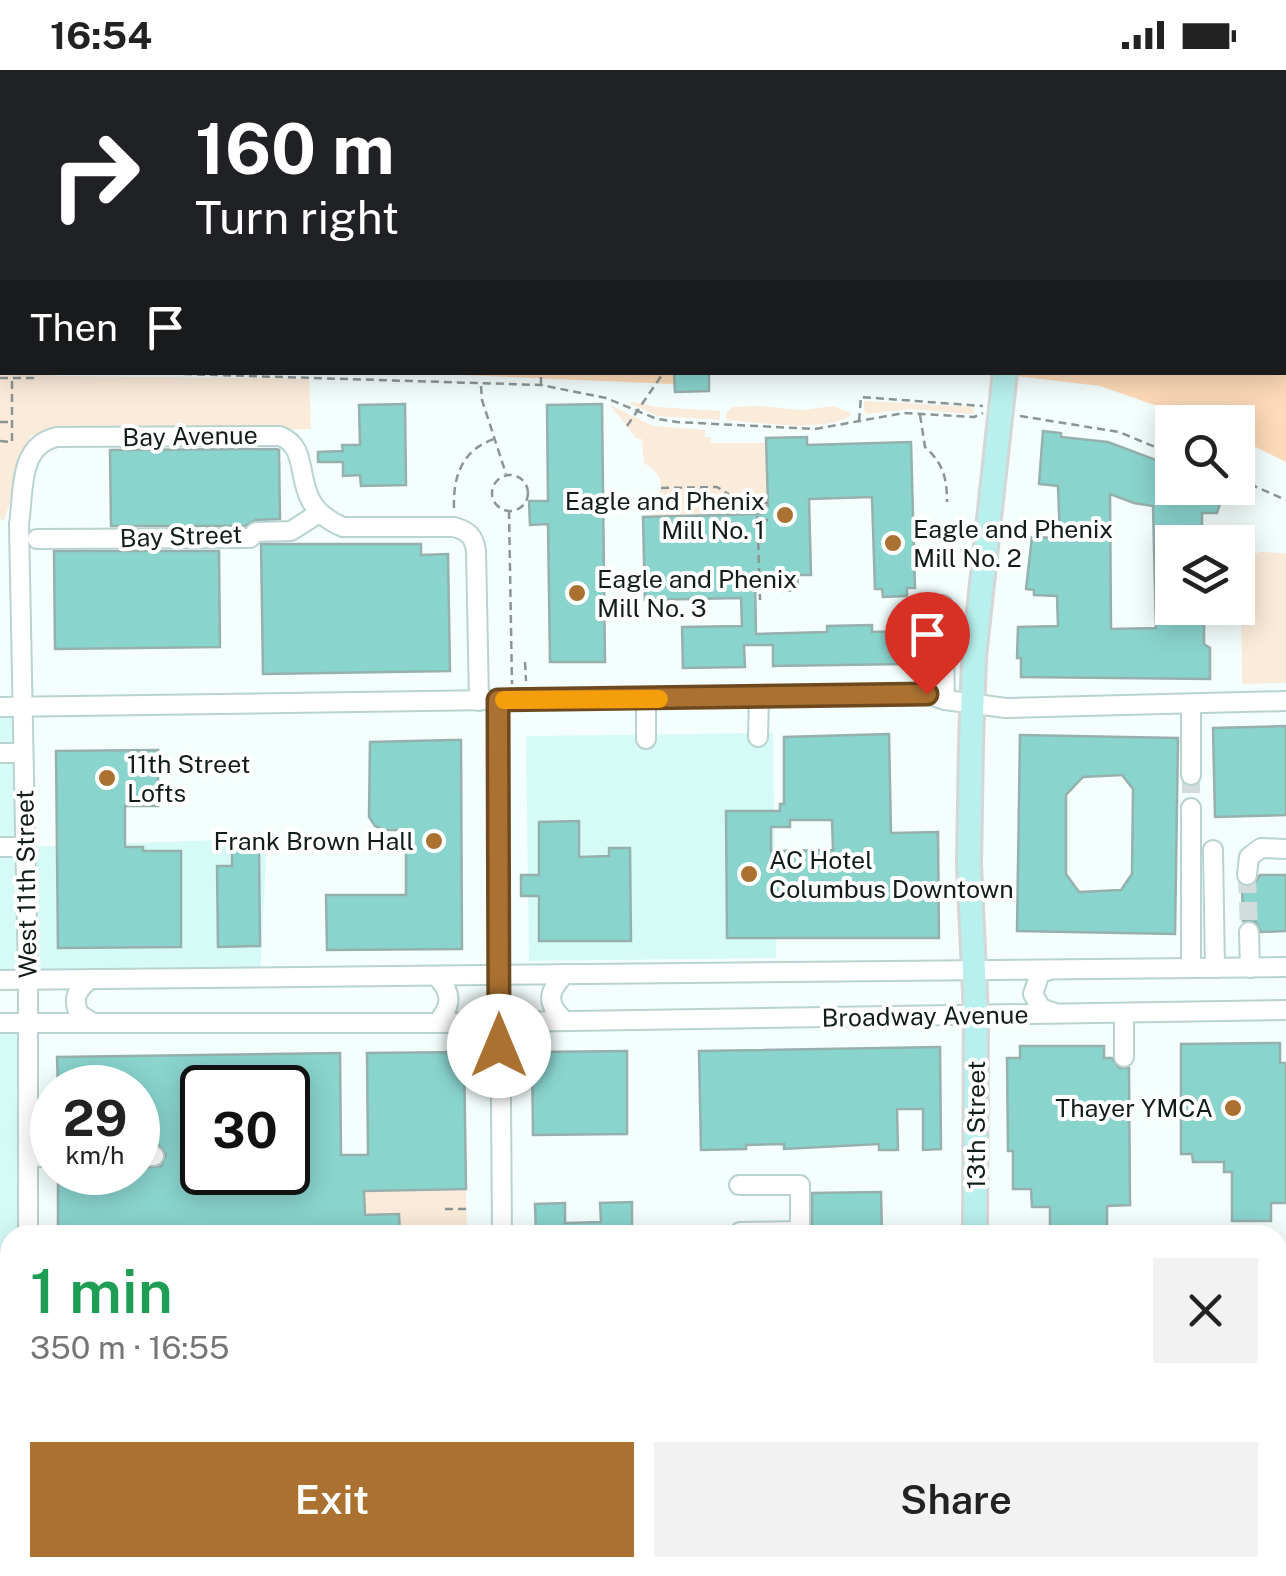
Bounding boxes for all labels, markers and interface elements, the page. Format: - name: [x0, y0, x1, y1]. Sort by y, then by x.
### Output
- text: 16:54: [50, 13, 152, 58]
- text: 160 m: [195, 107, 395, 190]
- icon: right: [30, 110, 160, 240]
- text: Turn right: [195, 191, 399, 244]
- icon: arrive: [138, 300, 193, 355]
- text: Then: [30, 305, 118, 350]
- map controls: [1155, 405, 1255, 625]
- button: search: [1155, 405, 1255, 505]
- street label: Bay Avenue: [122, 420, 258, 452]
- place label: Eagle and Phenix Mill No. 1: [565, 486, 765, 545]
- marker: Eagle and Phenix Mill No. 1: [774, 504, 796, 526]
- place label: Eagle and Phenix Mill No. 2: [913, 514, 1113, 573]
- street label: Bay Street: [119, 519, 243, 553]
- button: layers: [1155, 525, 1255, 625]
- marker: Eagle and Phenix Mill No. 2: [882, 532, 904, 554]
- place label: Eagle and Phenix Mill No. 3: [597, 564, 797, 623]
- marker: Eagle and Phenix Mill No. 3: [566, 582, 588, 604]
- pin: [885, 592, 970, 695]
- icon: arrive: [900, 607, 955, 662]
- place label: 11th Street Lofts: [127, 749, 251, 808]
- marker: 11th Street Lofts: [96, 767, 118, 789]
- street label: West 11th Street: [9, 789, 43, 979]
- place label: Frank Brown Hall: [213, 826, 414, 856]
- marker: Frank Brown Hall: [423, 830, 445, 852]
- place label: AC Hotel Columbus Downtown: [769, 845, 1014, 904]
- marker: AC Hotel Columbus Downtown: [738, 863, 760, 885]
- position arrow: [447, 994, 551, 1098]
- street label: Broadway Avenue: [821, 999, 1029, 1033]
- street label: 13th Street: [961, 1060, 991, 1190]
- speed limit sign: 30: [180, 1065, 310, 1195]
- text: 29: [63, 1088, 127, 1147]
- place label: Thayer YMCA: [1055, 1093, 1213, 1123]
- marker: Thayer YMCA: [1222, 1097, 1244, 1119]
- text: km/h: [66, 1140, 124, 1170]
- text: 1 min: [30, 1256, 173, 1327]
- button: close: [1153, 1258, 1258, 1363]
- text: 350 m · 16:55: [30, 1329, 230, 1366]
- button: Exit: [30, 1442, 634, 1557]
- button: Share: [654, 1442, 1258, 1557]

